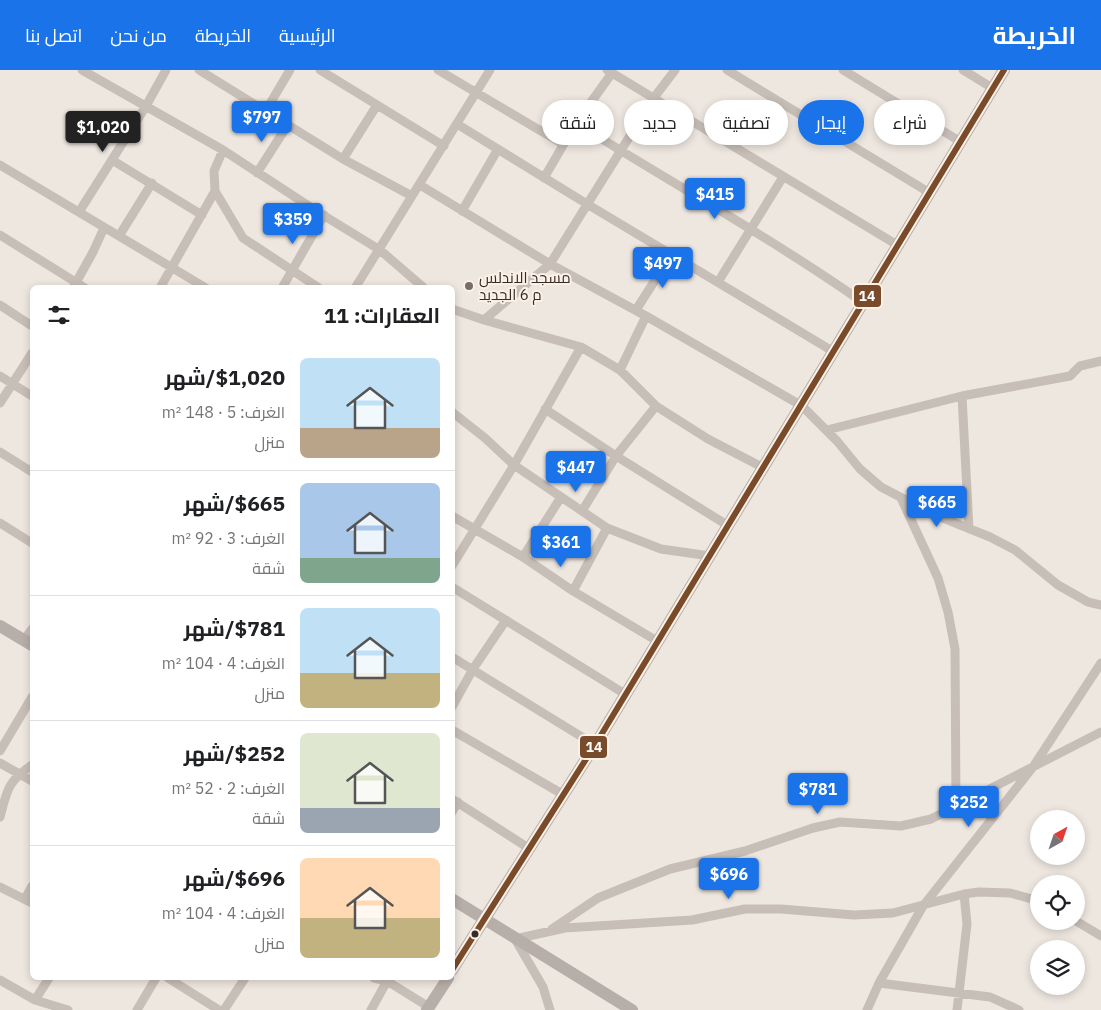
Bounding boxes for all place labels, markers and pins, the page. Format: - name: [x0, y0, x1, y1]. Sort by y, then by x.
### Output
- pin: $797: [232, 100, 292, 143]
- pin: $1,020: [62, 111, 144, 153]
- pin: $415: [685, 178, 745, 220]
- pin: $359: [263, 202, 323, 245]
- pin: $497: [633, 246, 693, 289]
- place label: مسجد الاندلس م 6 الجديد: [479, 268, 571, 305]
- marker: مسجد الاندلس م 6 الجديد: [463, 280, 475, 292]
- pin: $447: [546, 450, 606, 493]
- pin: $665: [907, 486, 967, 528]
- pin: $361: [531, 526, 591, 568]
- pin: $781: [788, 772, 848, 815]
- pin: $252: [939, 786, 999, 828]
- pin: $696: [699, 858, 759, 900]
- unlabelled marker: [470, 929, 480, 939]

